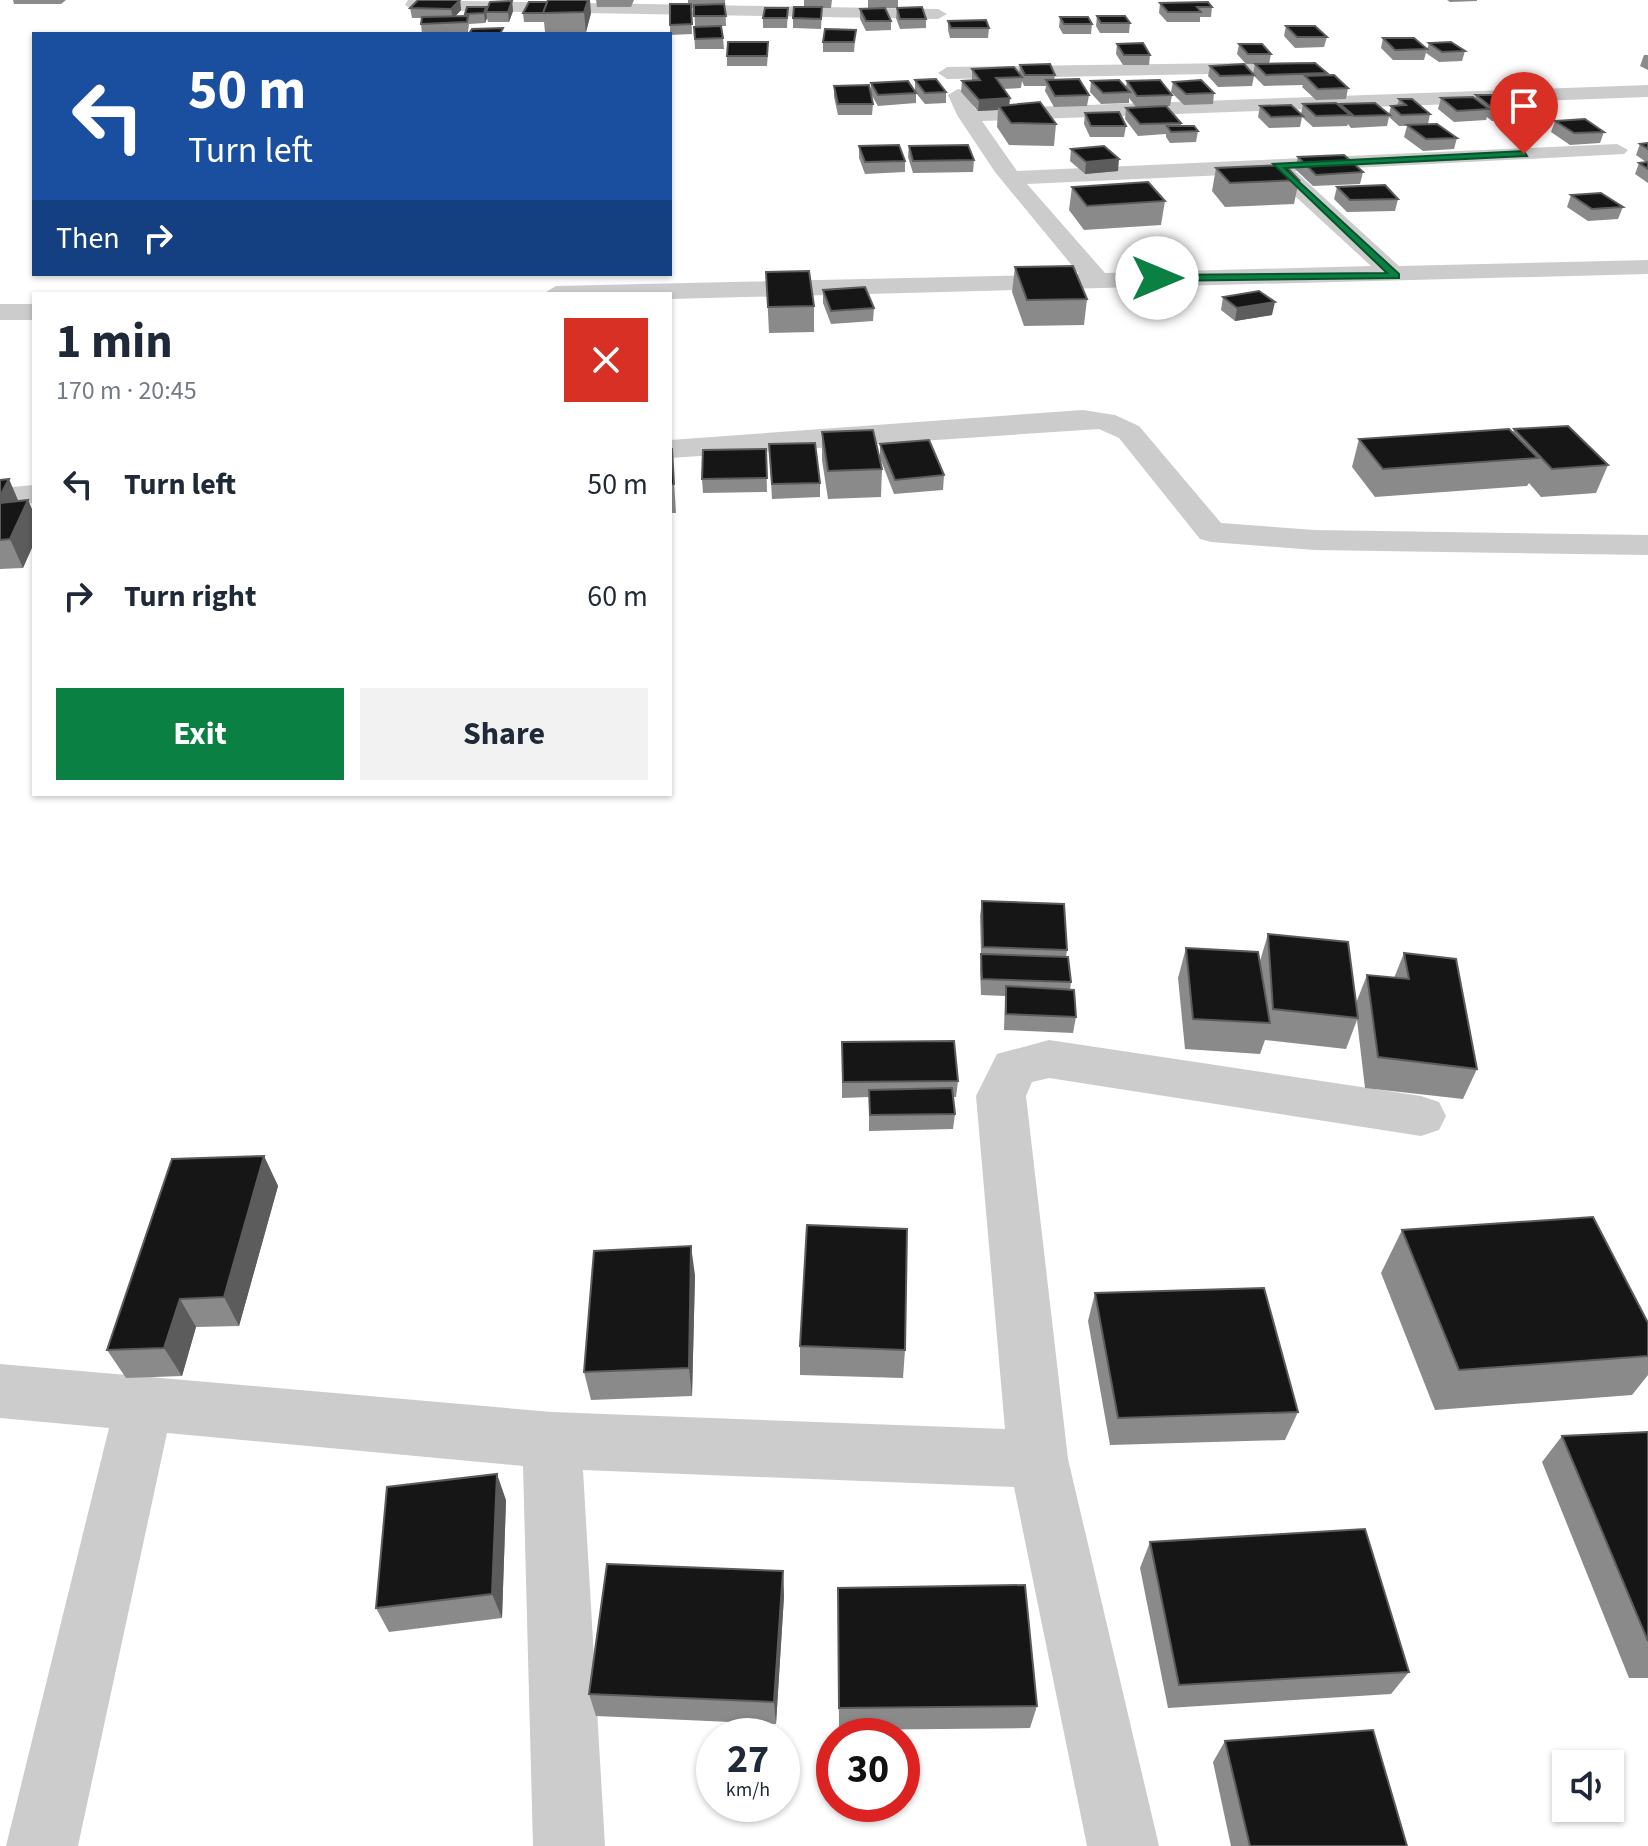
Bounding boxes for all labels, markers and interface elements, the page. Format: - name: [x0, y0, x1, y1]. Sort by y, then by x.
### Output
- text: 50 m: [188, 51, 306, 130]
- icon: left: [56, 64, 160, 168]
- pin: [1490, 72, 1558, 154]
- icon: arrive: [1502, 84, 1546, 128]
- text: Turn left: [188, 125, 313, 176]
- icon: right: [136, 216, 180, 260]
- text: Then: [56, 217, 120, 260]
- position arrow: [1115, 236, 1199, 320]
- text: 1 min: [56, 308, 173, 376]
- button: close: [564, 318, 648, 402]
- text: 170 m · 20:45: [56, 372, 197, 409]
- icon: left: [56, 462, 100, 506]
- text: Turn left: [124, 463, 236, 506]
- text: 50 m: [587, 463, 648, 506]
- icon: right: [56, 574, 100, 618]
- text: Turn right: [124, 575, 256, 618]
- text: 60 m: [587, 575, 648, 618]
- button: Exit: [56, 688, 344, 780]
- button: Share: [360, 688, 648, 780]
- speed limit sign: 30: [816, 1718, 920, 1822]
- text: 27: [727, 1731, 769, 1788]
- map controls: [1552, 1750, 1624, 1822]
- button: sound: [1552, 1750, 1624, 1822]
- text: km/h: [726, 1776, 770, 1804]

